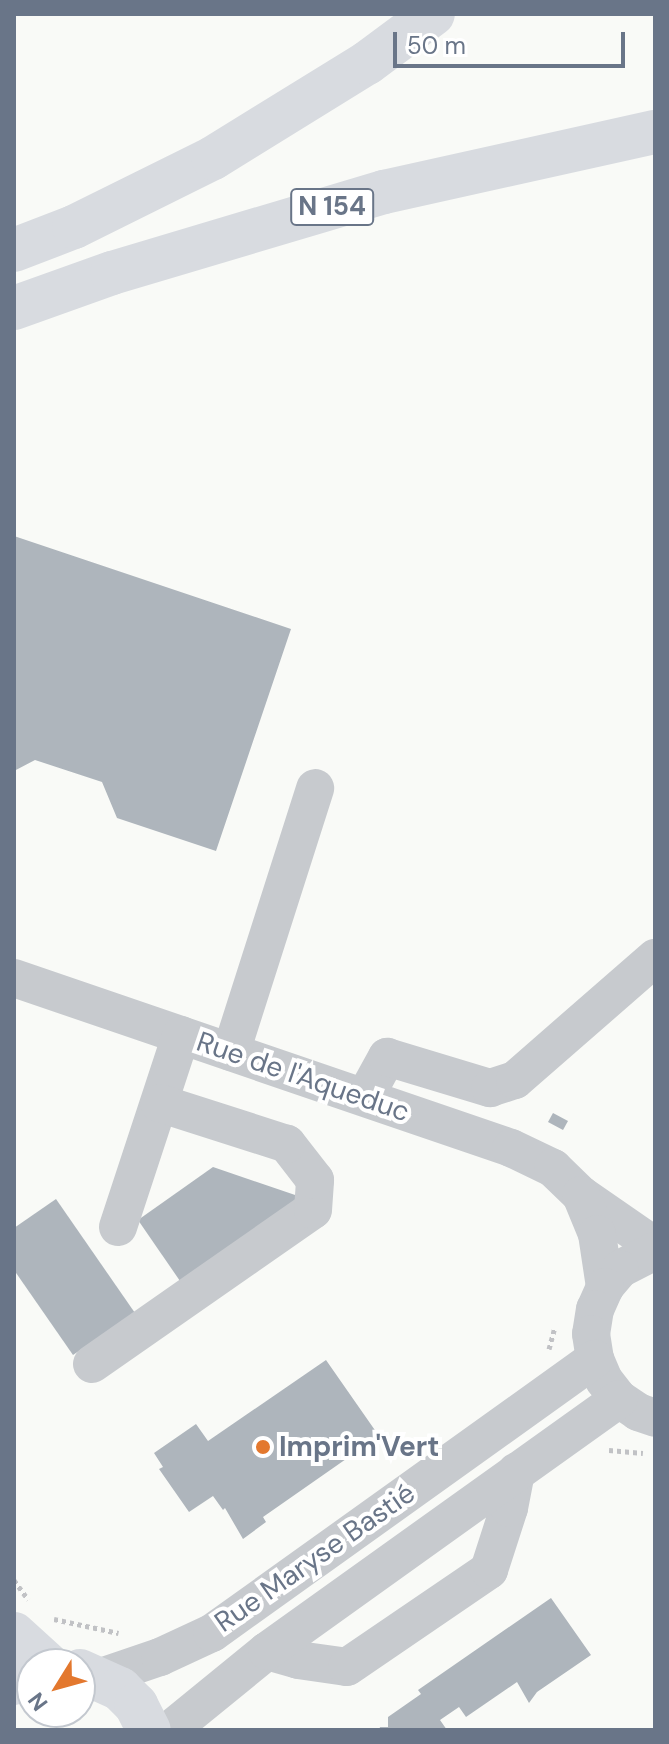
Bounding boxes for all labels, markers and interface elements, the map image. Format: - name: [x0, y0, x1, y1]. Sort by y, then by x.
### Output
- scale bar: [397, 16, 629, 66]
- text: 50 m: [407, 30, 466, 61]
- road number: N 154: [290, 185, 374, 229]
- street label: Rue de l'Aqueduc: [192, 1025, 414, 1129]
- place label: Imprim'Vert: [279, 1430, 439, 1464]
- marker: Imprim'Vert: [254, 1438, 272, 1456]
- street label: Rue Maryse Bastié: [209, 1476, 421, 1640]
- north arrow: [16, 1648, 96, 1728]
- text: N: [22, 1686, 54, 1717]

